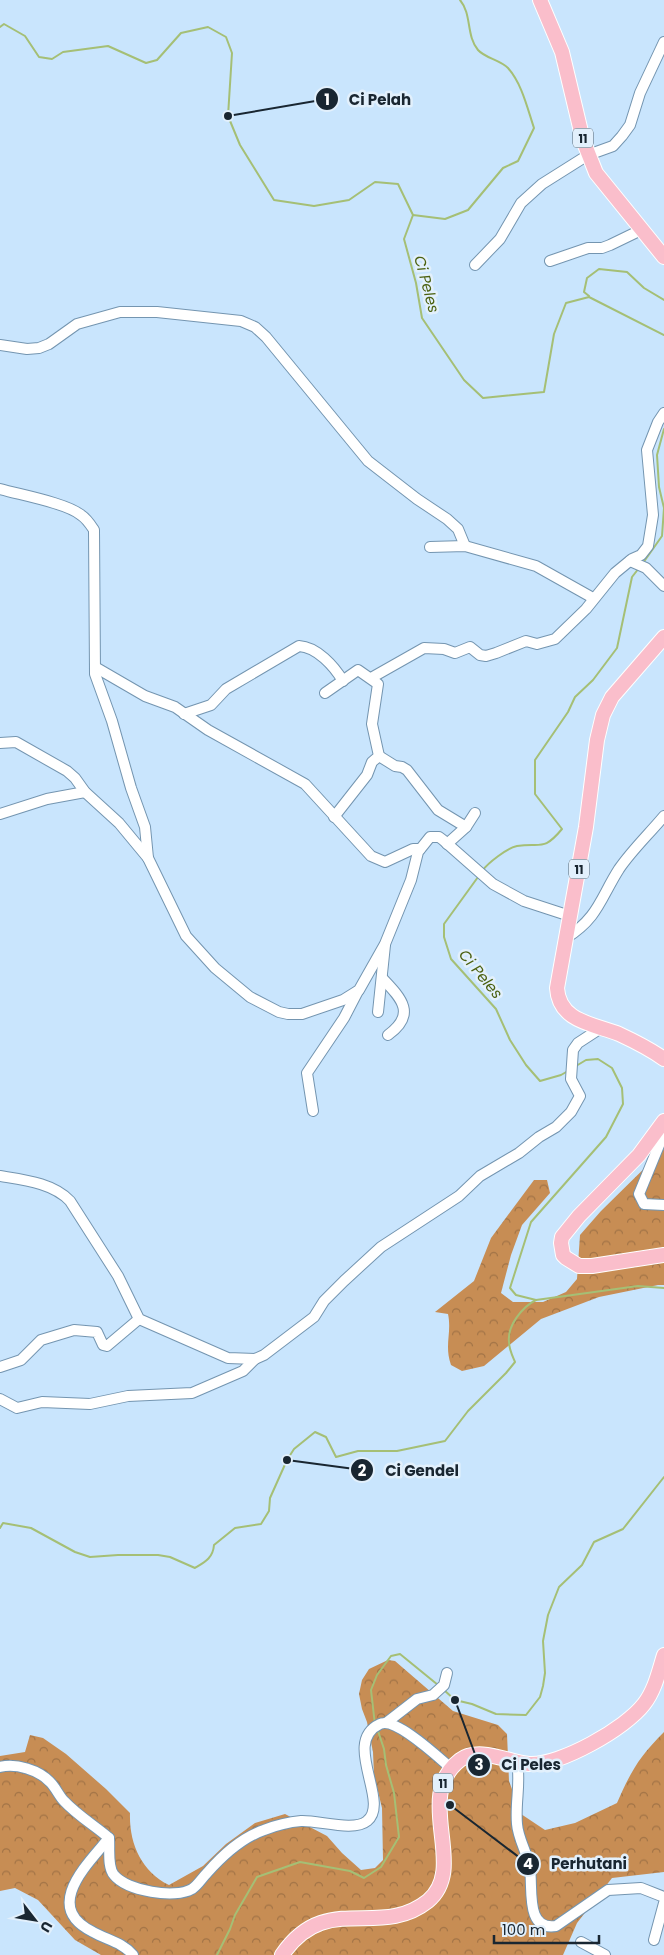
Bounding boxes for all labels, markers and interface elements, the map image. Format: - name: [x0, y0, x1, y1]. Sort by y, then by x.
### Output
- callout: Ci Pelah: [314, 84, 422, 114]
- text: 1: [324, 89, 330, 110]
- text: Ci Pelah: [349, 89, 411, 110]
- road number: 11: [573, 128, 593, 148]
- water label: Ci Peles: [409, 253, 445, 315]
- road number: 11: [569, 860, 589, 879]
- water label: Ci Peles: [454, 945, 508, 1003]
- callout: Ci Gendel: [350, 1455, 468, 1485]
- text: 2: [358, 1460, 367, 1481]
- text: Ci Gendel: [385, 1460, 459, 1481]
- callout: Ci Peles: [466, 1750, 571, 1780]
- text: 3: [474, 1754, 484, 1775]
- text: Ci Peles: [501, 1754, 561, 1775]
- road number: 11: [433, 1774, 453, 1792]
- callout: Perhutani: [516, 1849, 637, 1879]
- text: 4: [523, 1853, 533, 1874]
- text: Perhutani: [551, 1853, 627, 1874]
- north arrow: [10, 1895, 60, 1945]
- scale bar: [494, 1912, 599, 1944]
- text: U: [35, 1917, 57, 1936]
- text: 100 m: [502, 1919, 545, 1940]

